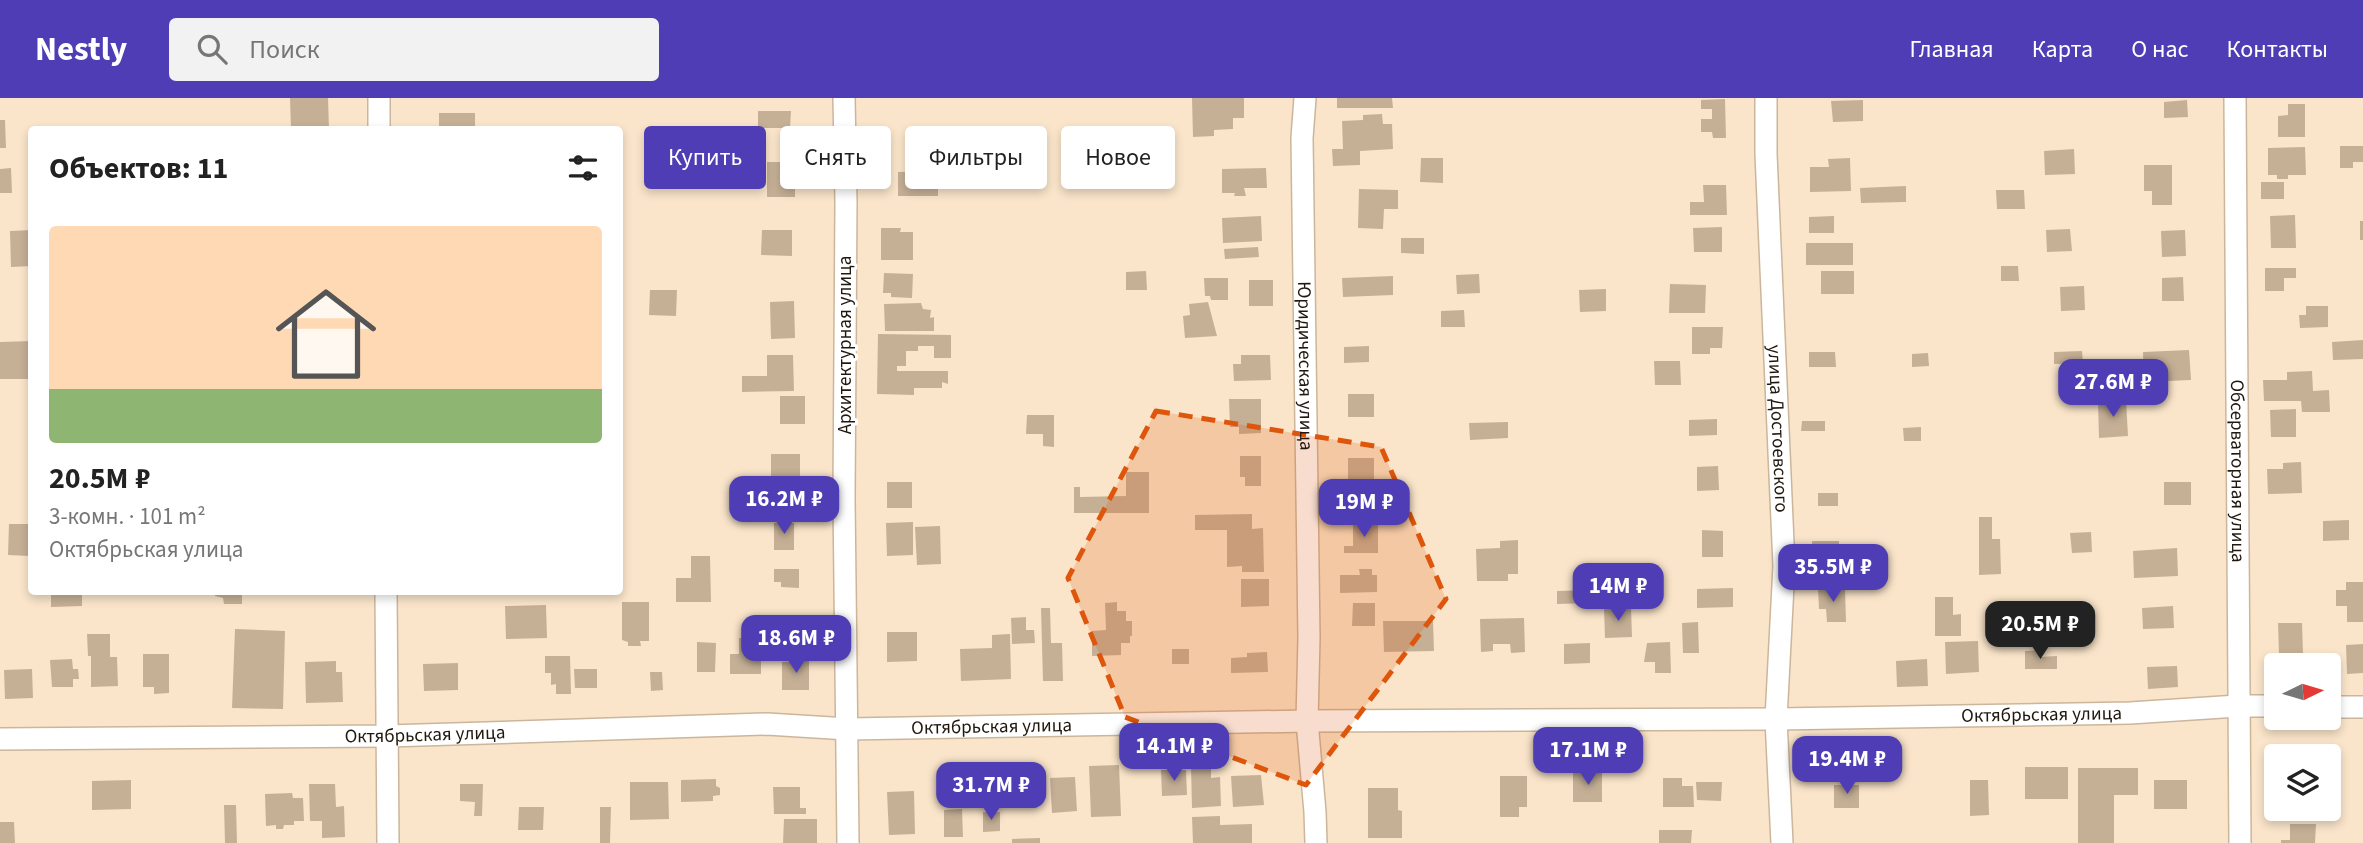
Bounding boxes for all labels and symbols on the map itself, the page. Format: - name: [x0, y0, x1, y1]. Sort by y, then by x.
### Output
- street label: Архитектурная улица: [832, 256, 859, 434]
- street label: Юридическая улица: [1291, 281, 1320, 451]
- street label: улица Достоевского: [1761, 344, 1795, 513]
- pin: 27.6M ₽: [2048, 360, 2178, 419]
- street label: Обсерваторная улица: [2223, 379, 2252, 563]
- pin: 16.2M ₽: [719, 476, 849, 536]
- pin: 19M ₽: [1315, 480, 1413, 539]
- pin: 35.5M ₽: [1768, 545, 1898, 604]
- pin: 14M ₽: [1569, 564, 1667, 623]
- pin: 20.5M ₽: [1975, 602, 2105, 661]
- pin: 18.6M ₽: [731, 616, 861, 675]
- north arrow: [2264, 653, 2342, 730]
- street label: Октябрьская улица: [1961, 700, 2122, 729]
- street label: Октябрьская улица: [911, 712, 1072, 741]
- street label: Октябрьская улица: [345, 719, 506, 750]
- pin: 14.1M ₽: [1109, 724, 1239, 783]
- pin: 17.1M ₽: [1523, 728, 1653, 787]
- pin: 19.4M ₽: [1782, 736, 1912, 796]
- pin: 31.7M ₽: [926, 762, 1056, 822]

